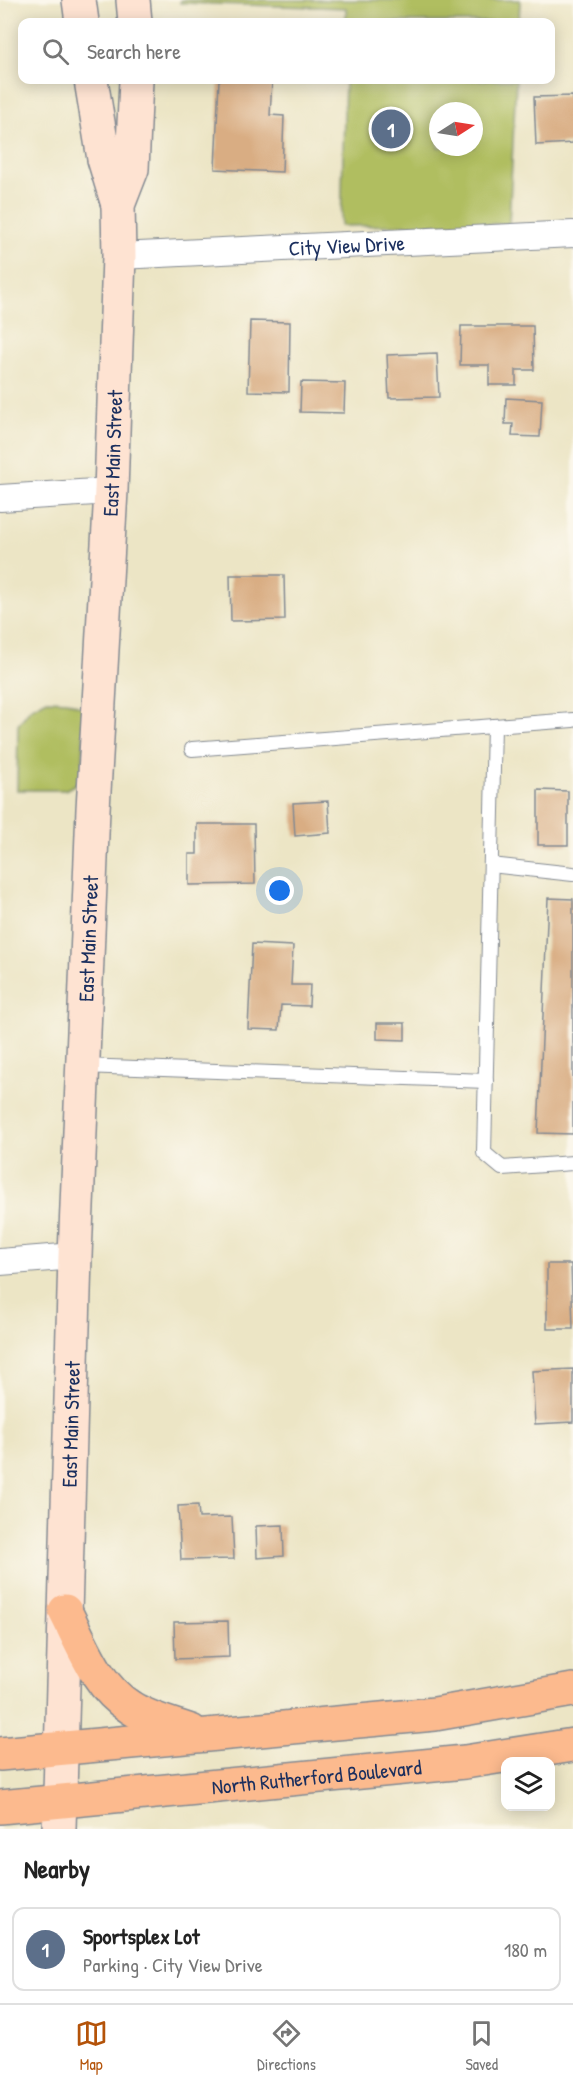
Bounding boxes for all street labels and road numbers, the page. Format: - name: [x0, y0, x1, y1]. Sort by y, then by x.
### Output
- street label: City View Drive: [288, 228, 405, 262]
- street label: East Main Street: [95, 389, 129, 517]
- street label: East Main Street: [71, 874, 105, 1002]
- street label: East Main Street: [54, 1360, 87, 1488]
- street label: North Rutherford Boulevard: [210, 1752, 423, 1801]

